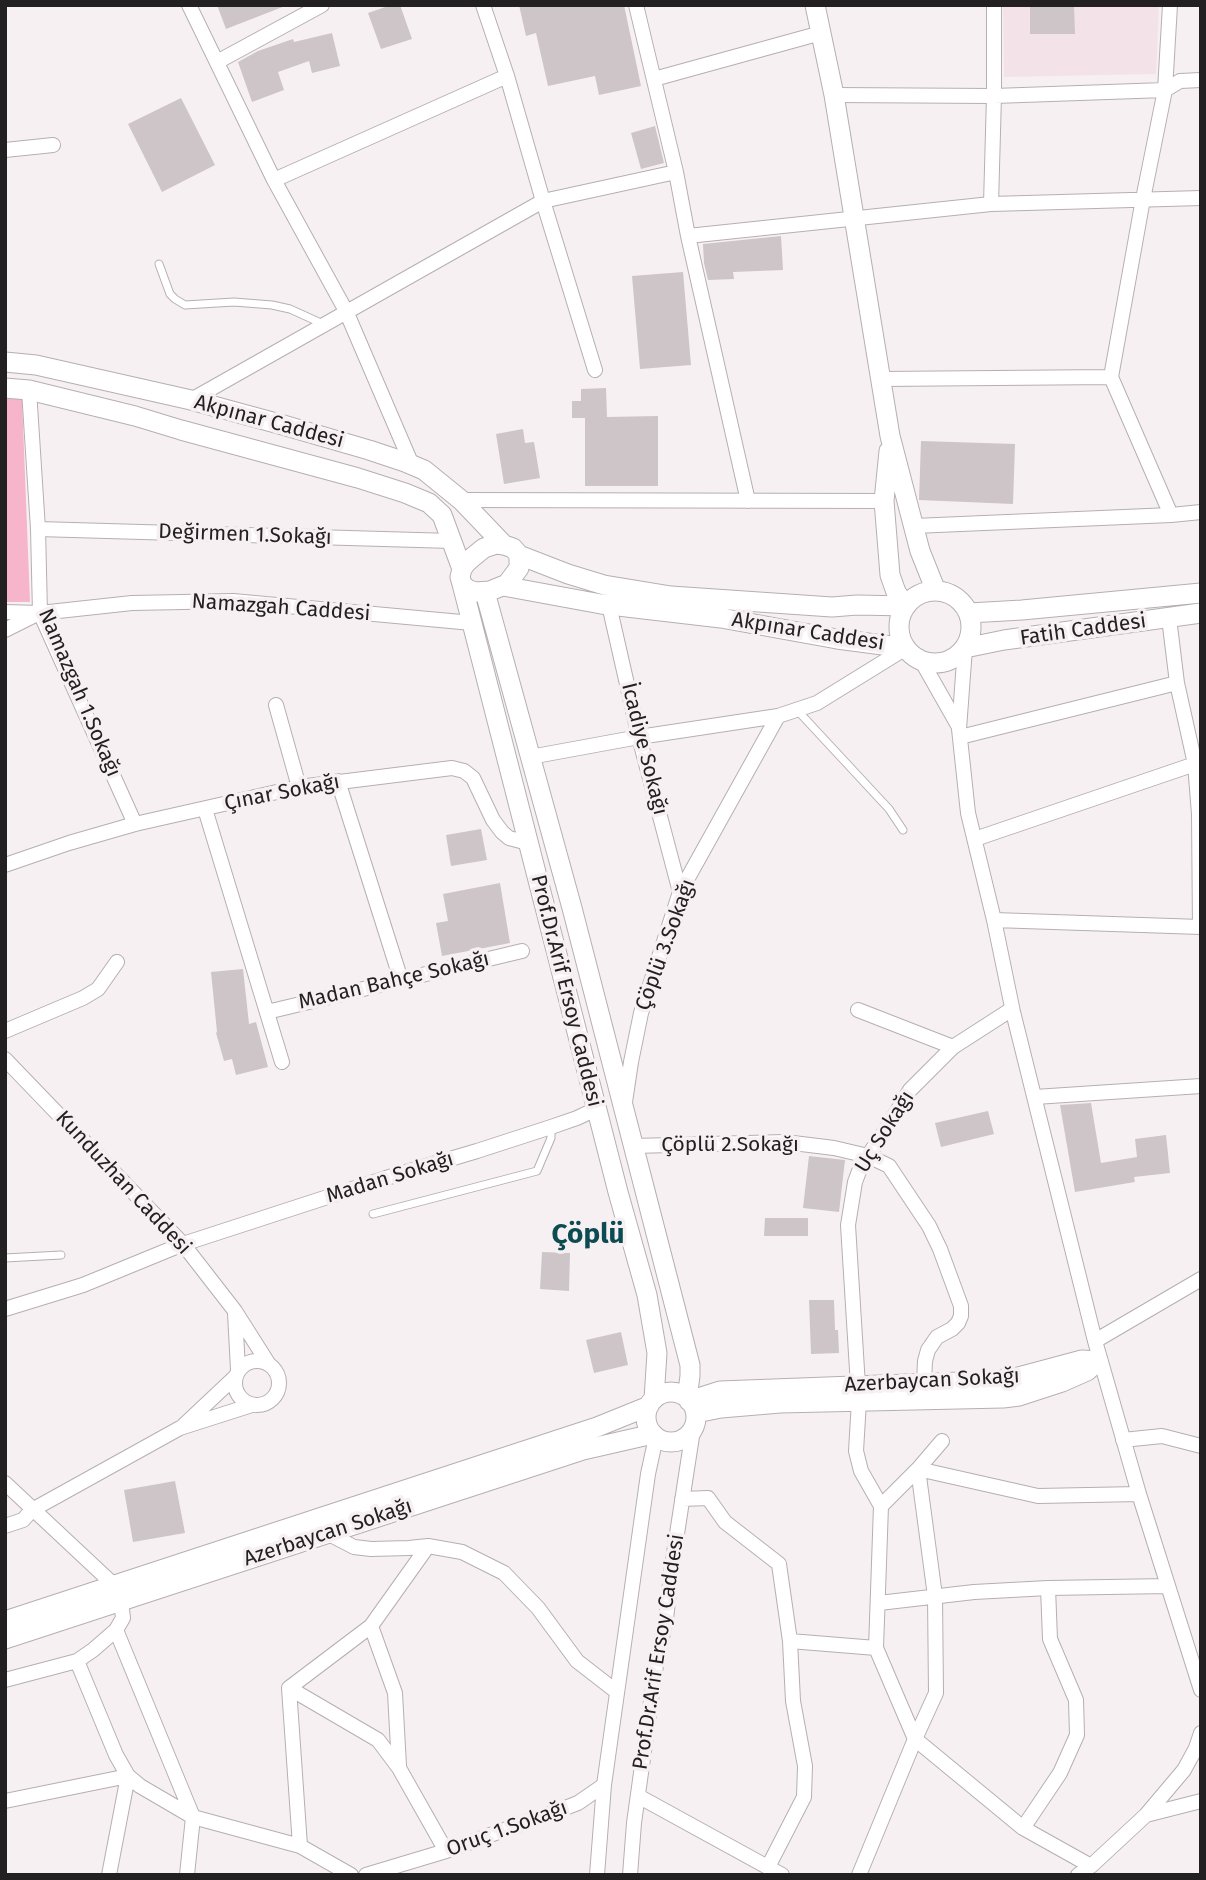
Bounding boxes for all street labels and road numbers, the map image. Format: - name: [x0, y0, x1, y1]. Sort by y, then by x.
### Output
- street label: Akpınar Caddesi: [191, 390, 347, 454]
- street label: Değirmen 1.Sokağı: [158, 519, 332, 551]
- street label: Namazgah Caddesi: [191, 589, 371, 627]
- street label: Namazgah 1.Sokağı: [32, 605, 126, 781]
- street label: Akpınar Caddesi: [730, 608, 886, 656]
- street label: Fatih Caddesi: [1018, 609, 1148, 651]
- street label: İcadiye Sokağı: [615, 680, 673, 818]
- street label: Çınar Sokağı: [222, 769, 342, 817]
- street label: Prof.Dr.Arif Ersoy Caddesi: [525, 872, 607, 1110]
- street label: Çöplü 3.Sokağı: [631, 876, 701, 1014]
- street label: Madan Bahçe Sokağı: [296, 947, 492, 1015]
- street label: Uç Sokağı: [850, 1086, 920, 1178]
- street label: Kunduzhan Caddesi: [50, 1106, 196, 1260]
- street label: Çöplü 2.Sokağı: [661, 1132, 799, 1158]
- street label: Madan Sokağı: [323, 1147, 457, 1209]
- street label: Azerbaycan Sokağı: [844, 1364, 1020, 1398]
- street label: Azerbaycan Sokağı: [241, 1494, 415, 1572]
- street label: Prof.Dr.Arif Ersoy Caddesi: [628, 1532, 690, 1772]
- street label: Oruç 1.Sokağı: [443, 1795, 571, 1863]

